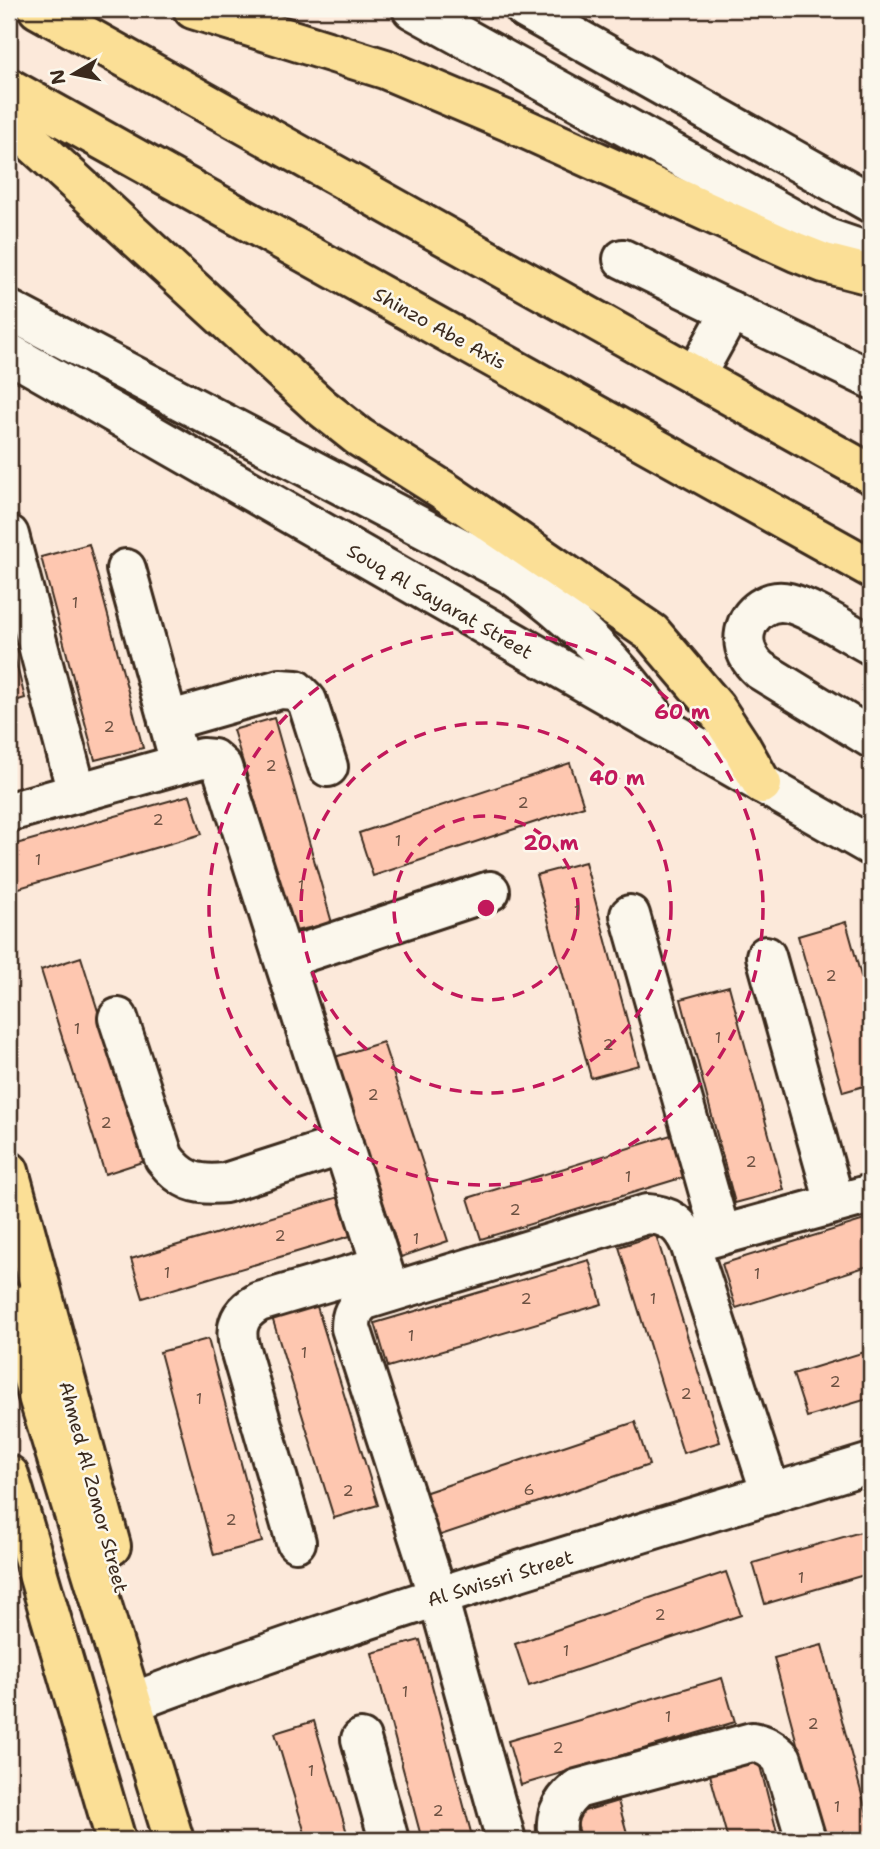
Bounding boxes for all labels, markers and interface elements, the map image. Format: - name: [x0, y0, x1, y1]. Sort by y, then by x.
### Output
- north arrow: [38, 38, 108, 108]
- text: N: [44, 67, 71, 86]
- street label: Shinzo Abe Axis: [369, 282, 510, 375]
- street label: Souq Al Sayarat Street: [342, 538, 537, 665]
- house number: 1: [72, 592, 78, 613]
- text: 60 m: [654, 698, 710, 726]
- house number: 2: [103, 716, 115, 737]
- house number: 2: [265, 755, 277, 776]
- text: 40 m: [589, 764, 645, 792]
- house number: 2: [517, 792, 529, 813]
- house number: 2: [152, 809, 164, 830]
- text: 20 m: [523, 829, 579, 857]
- house number: 1: [395, 830, 401, 851]
- house number: 1: [35, 849, 41, 870]
- house number: 1: [298, 875, 304, 896]
- centre of rings: [474, 896, 498, 920]
- house number: 1: [574, 900, 580, 921]
- house number: 2: [825, 965, 837, 986]
- house number: 1: [74, 1018, 80, 1039]
- house number: 1: [715, 1027, 721, 1048]
- house number: 2: [602, 1034, 614, 1055]
- house number: 2: [367, 1084, 379, 1105]
- house number: 2: [100, 1112, 112, 1133]
- house number: 2: [745, 1151, 757, 1172]
- house number: 1: [625, 1166, 631, 1187]
- house number: 2: [509, 1199, 521, 1220]
- house number: 2: [274, 1225, 286, 1246]
- house number: 1: [413, 1228, 419, 1249]
- house number: 1: [164, 1262, 170, 1283]
- house number: 1: [754, 1263, 760, 1284]
- house number: 2: [520, 1288, 532, 1309]
- house number: 1: [650, 1288, 656, 1309]
- house number: 1: [408, 1325, 414, 1346]
- house number: 1: [301, 1342, 307, 1363]
- house number: 2: [829, 1371, 841, 1392]
- street label: Ahmed Al Zomor Street: [53, 1379, 134, 1596]
- house number: 2: [680, 1383, 692, 1404]
- house number: 1: [196, 1388, 202, 1409]
- house number: 6: [523, 1479, 535, 1500]
- house number: 2: [342, 1480, 354, 1501]
- house number: 2: [225, 1509, 237, 1530]
- street label: Al Swissri Street: [424, 1544, 576, 1613]
- house number: 1: [798, 1567, 804, 1588]
- house number: 2: [654, 1604, 666, 1625]
- house number: 1: [563, 1640, 569, 1661]
- house number: 1: [402, 1681, 408, 1702]
- house number: 1: [665, 1706, 671, 1727]
- house number: 2: [807, 1713, 819, 1734]
- house number: 2: [552, 1737, 564, 1758]
- house number: 1: [308, 1760, 314, 1781]
- house number: 1: [834, 1796, 840, 1817]
- house number: 2: [432, 1800, 444, 1821]

